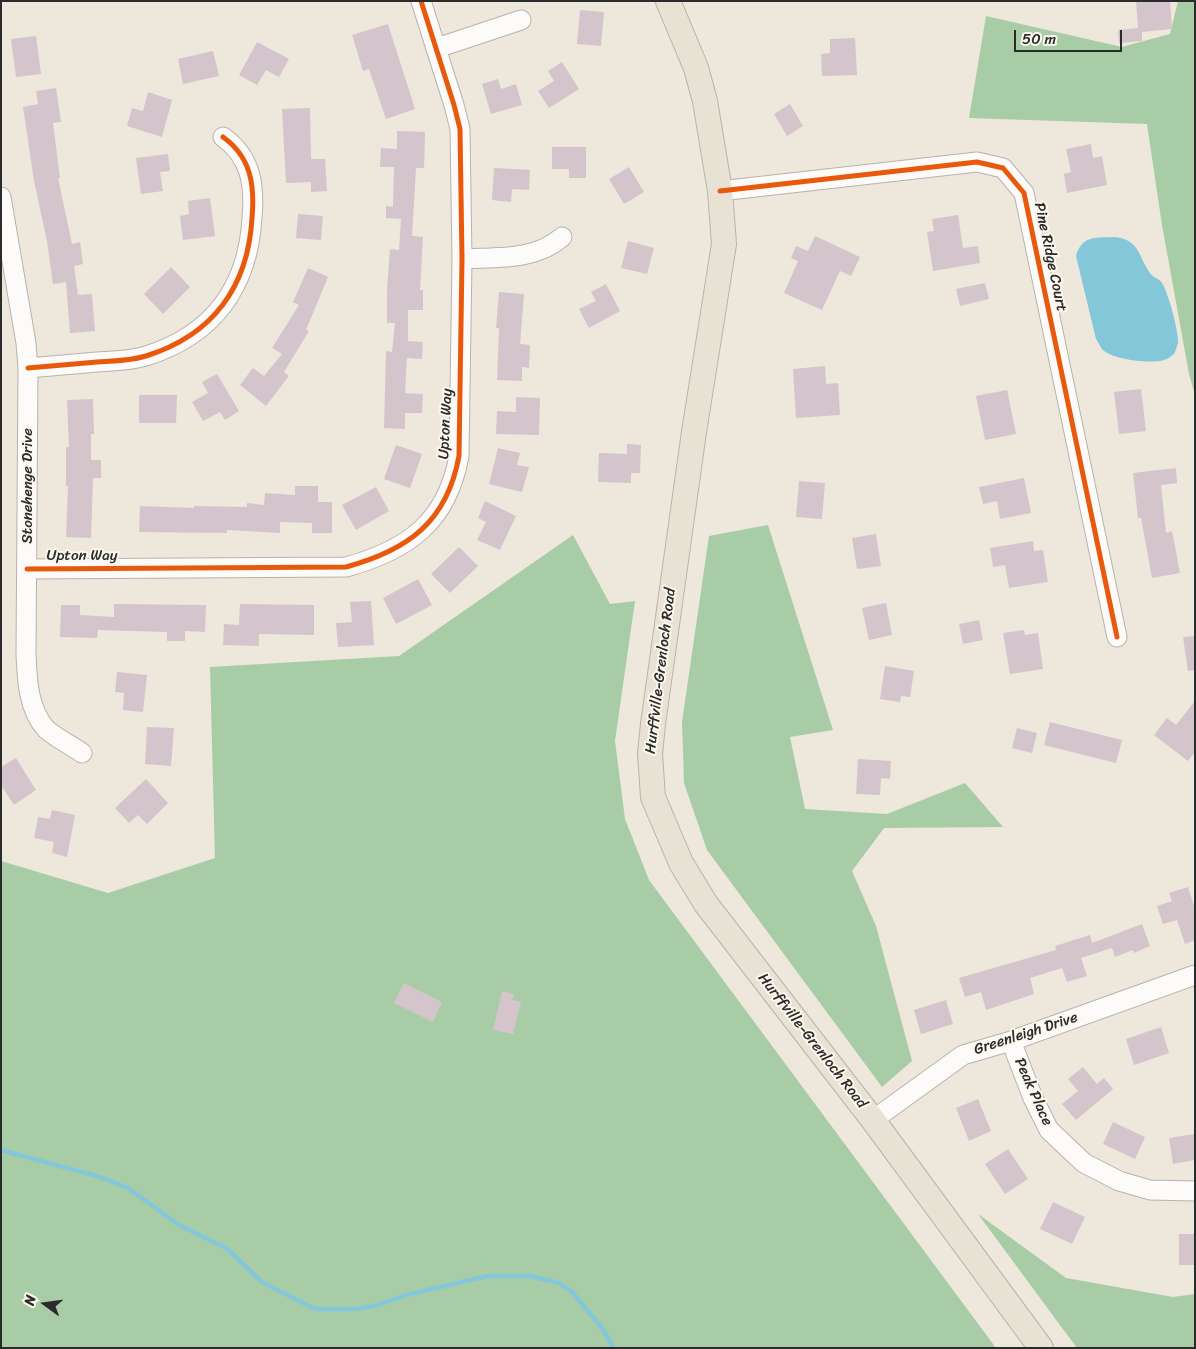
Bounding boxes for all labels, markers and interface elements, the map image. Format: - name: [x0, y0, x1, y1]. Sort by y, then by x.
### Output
- scale bar: [1016, 20, 1124, 52]
- text: 50 m: [1022, 26, 1056, 52]
- street label: Pine Ridge Court: [1030, 201, 1070, 313]
- street label: Upton Way: [435, 388, 457, 460]
- street label: Stonehenge Drive: [19, 428, 37, 544]
- street label: Upton Way: [47, 547, 117, 565]
- street label: Hurffville-Grenloch Road: [642, 587, 680, 755]
- street label: Hurffville-Grenloch Road: [754, 970, 870, 1112]
- street label: Greenleigh Drive: [972, 1009, 1080, 1059]
- street label: Peak Place: [1010, 1055, 1056, 1129]
- north arrow: [20, 1279, 70, 1329]
- text: N: [17, 1293, 43, 1308]

